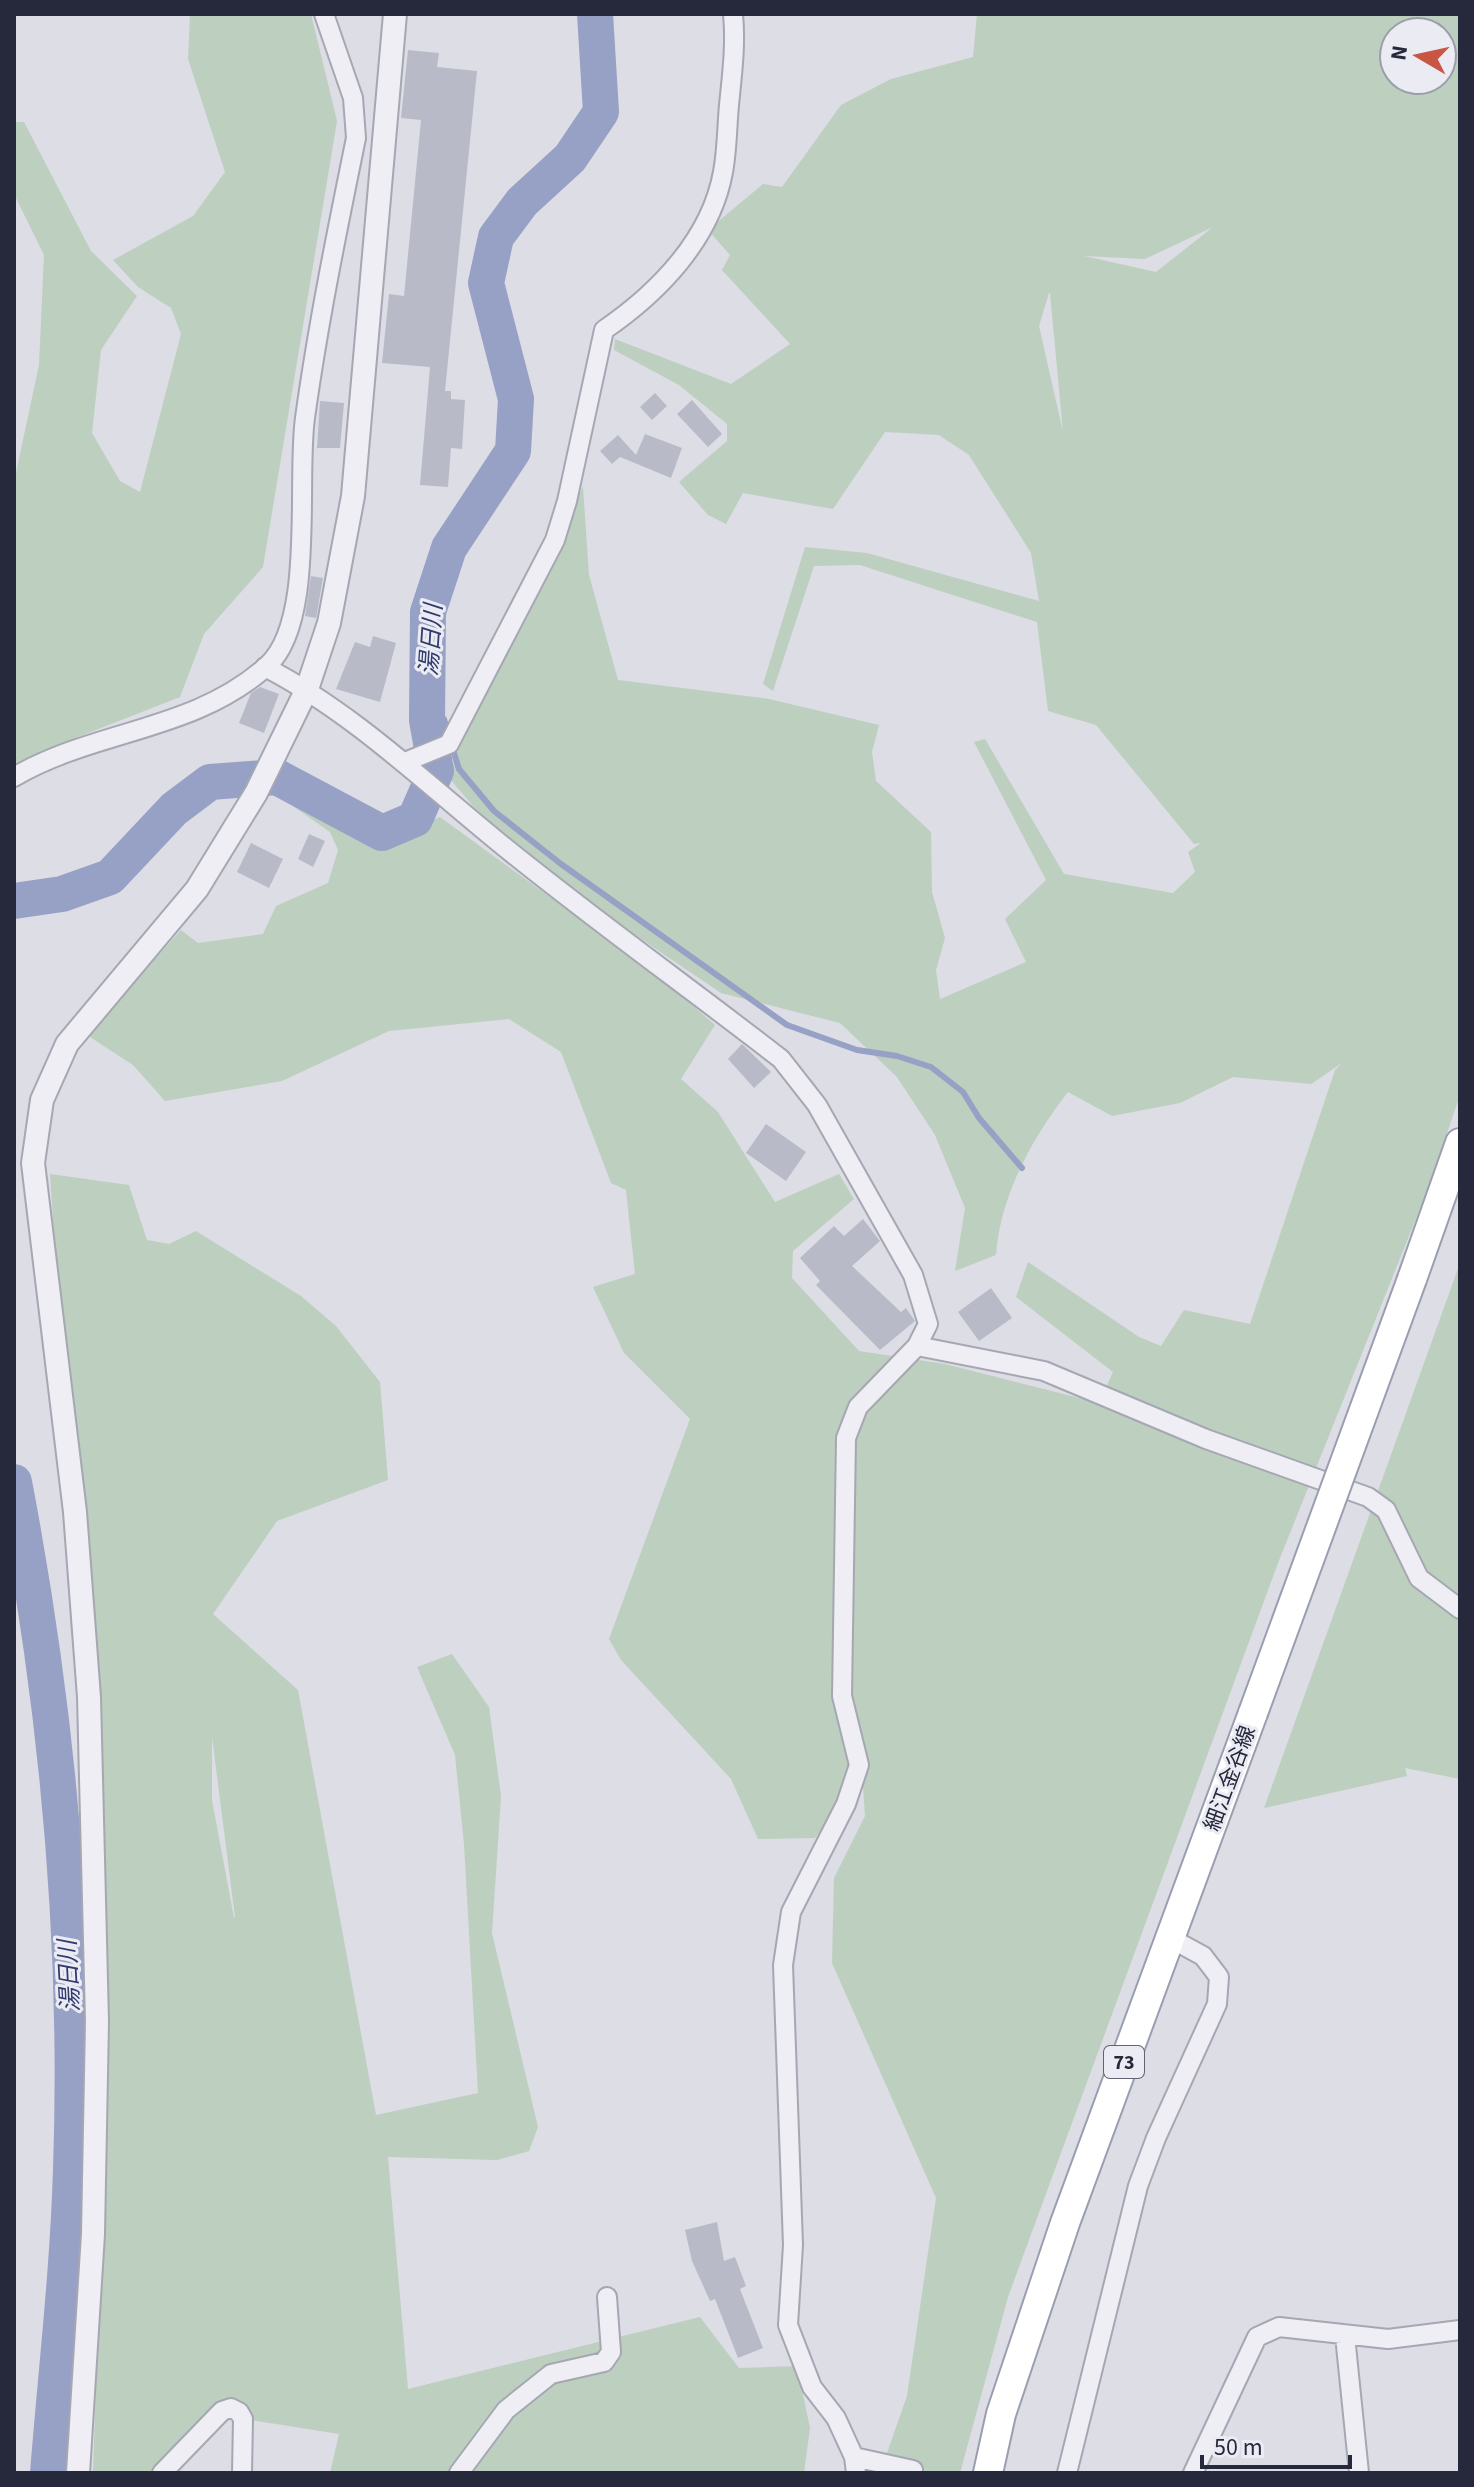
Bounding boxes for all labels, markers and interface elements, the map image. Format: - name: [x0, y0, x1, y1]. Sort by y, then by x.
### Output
- north arrow: [1378, 16, 1458, 96]
- text: N: [1382, 43, 1416, 63]
- water label: 湯日川: [412, 600, 452, 677]
- street label: 細江金谷線: [1196, 1721, 1264, 1836]
- water label: 湯日川: [50, 1936, 89, 2013]
- road number: 73: [1104, 2046, 1144, 2078]
- scale bar: [1202, 2419, 1350, 2469]
- text: 50 m: [1214, 2430, 1263, 2465]

